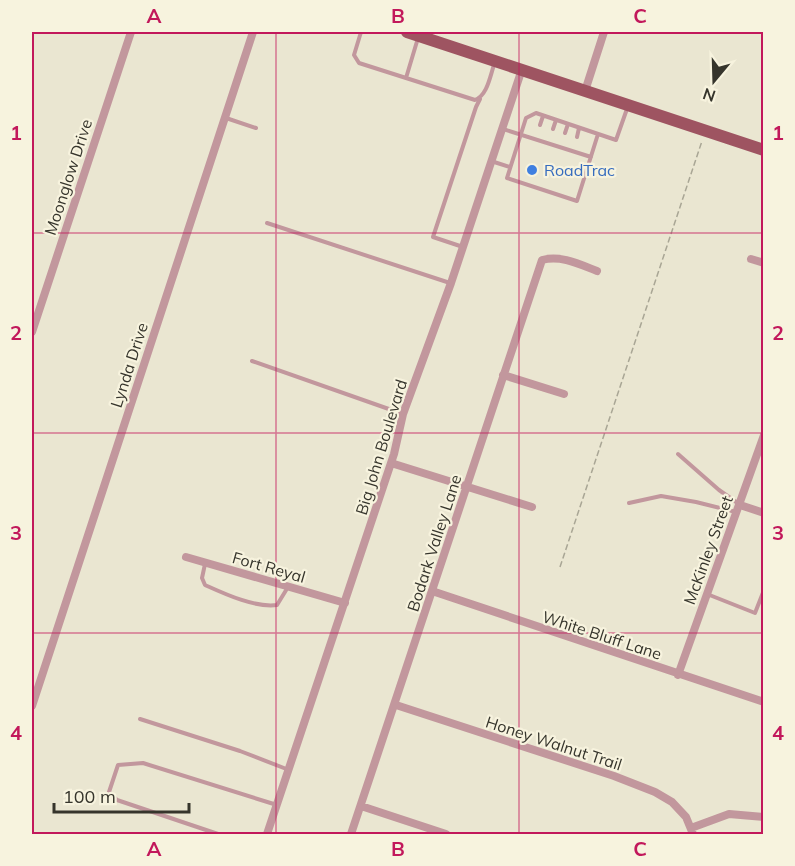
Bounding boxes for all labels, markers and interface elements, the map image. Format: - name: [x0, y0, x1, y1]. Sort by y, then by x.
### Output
- text: A: [147, 3, 162, 28]
- text: B: [391, 3, 405, 28]
- text: C: [633, 3, 647, 28]
- north arrow: [684, 51, 744, 111]
- text: N: [700, 84, 718, 107]
- street label: Moonglow Drive: [40, 117, 96, 237]
- text: 1: [10, 120, 22, 145]
- text: 1: [772, 120, 784, 145]
- place label: RoadTrac: [544, 160, 615, 180]
- marker: RoadTrac: [525, 163, 539, 177]
- text: 2: [10, 320, 22, 345]
- street label: Lynda Drive: [106, 320, 152, 410]
- text: 2: [772, 320, 784, 345]
- street label: Big John Boulevard: [351, 377, 411, 517]
- street label: Bodark Valley Lane: [402, 472, 466, 614]
- street label: McKinley Street: [679, 493, 737, 607]
- text: 3: [10, 520, 22, 545]
- text: 3: [772, 520, 784, 545]
- street label: Fort Reyal: [230, 547, 308, 587]
- street label: White Bluff Lane: [540, 606, 664, 664]
- street label: Honey Walnut Trail: [483, 712, 625, 774]
- text: 4: [10, 720, 22, 745]
- text: 4: [772, 720, 784, 745]
- scale bar: [54, 776, 189, 814]
- text: 100 m: [63, 785, 116, 808]
- text: A: [147, 836, 162, 861]
- text: B: [391, 836, 405, 861]
- text: C: [633, 836, 647, 861]

